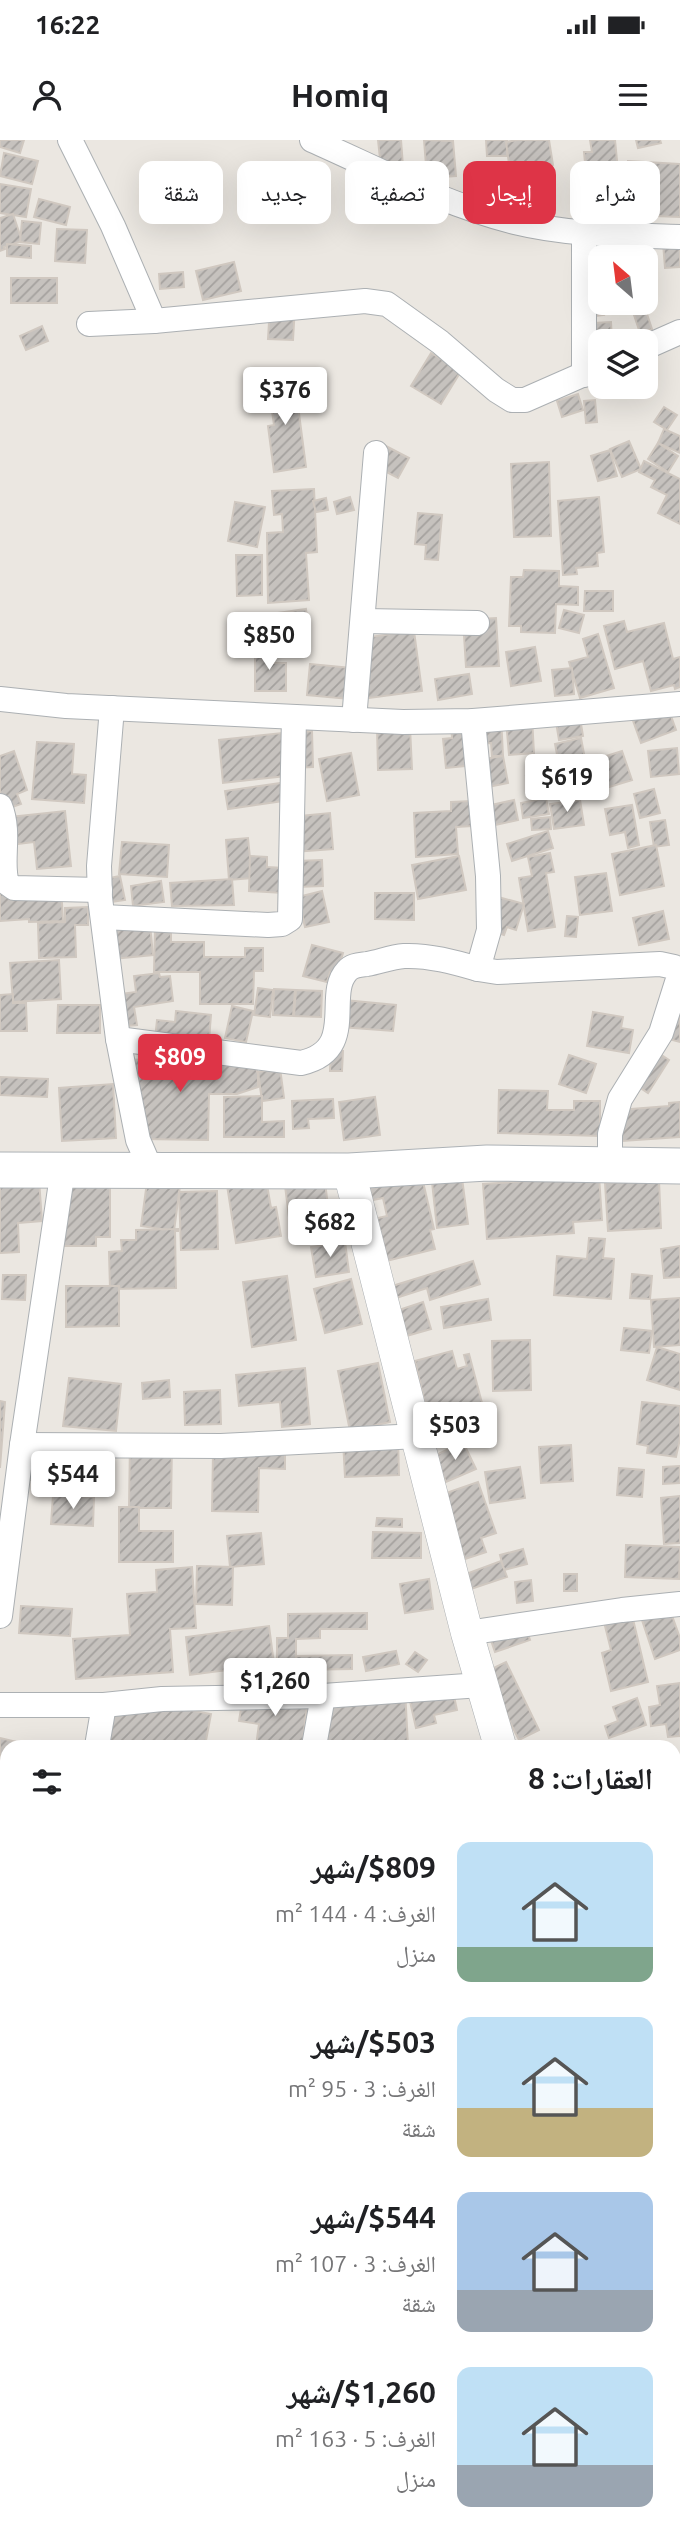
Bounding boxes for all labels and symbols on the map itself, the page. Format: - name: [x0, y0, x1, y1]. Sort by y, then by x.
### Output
- north arrow: [588, 245, 658, 315]
- pin: $376: [244, 368, 326, 427]
- pin: $850: [228, 612, 310, 672]
- pin: $619: [526, 754, 608, 814]
- pin: $809: [139, 1034, 221, 1094]
- pin: $682: [289, 1200, 371, 1259]
- pin: $503: [414, 1402, 496, 1462]
- pin: $544: [32, 1452, 114, 1511]
- pin: $1,260: [218, 1658, 332, 1718]

